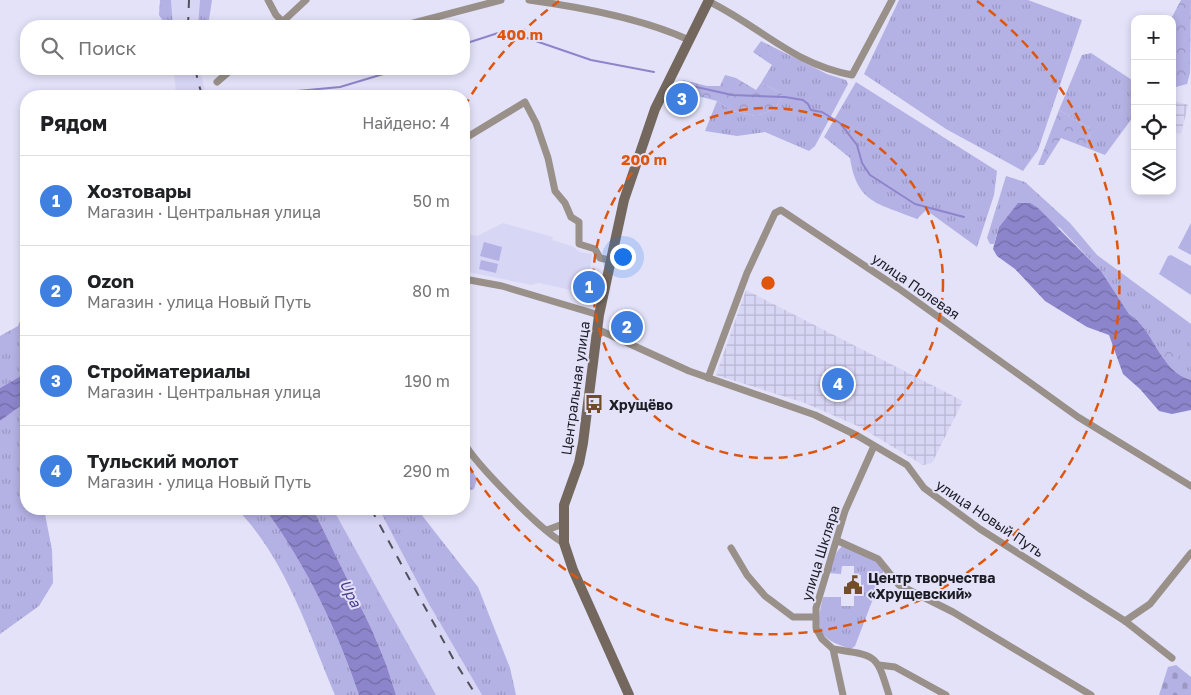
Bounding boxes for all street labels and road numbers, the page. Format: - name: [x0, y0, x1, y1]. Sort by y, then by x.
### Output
- street label: улица Полевая: [869, 249, 963, 323]
- street label: Центральная улица: [557, 320, 593, 456]
- street label: улица Новый Путь: [933, 476, 1047, 560]
- street label: улица Шкляра: [797, 503, 843, 603]

